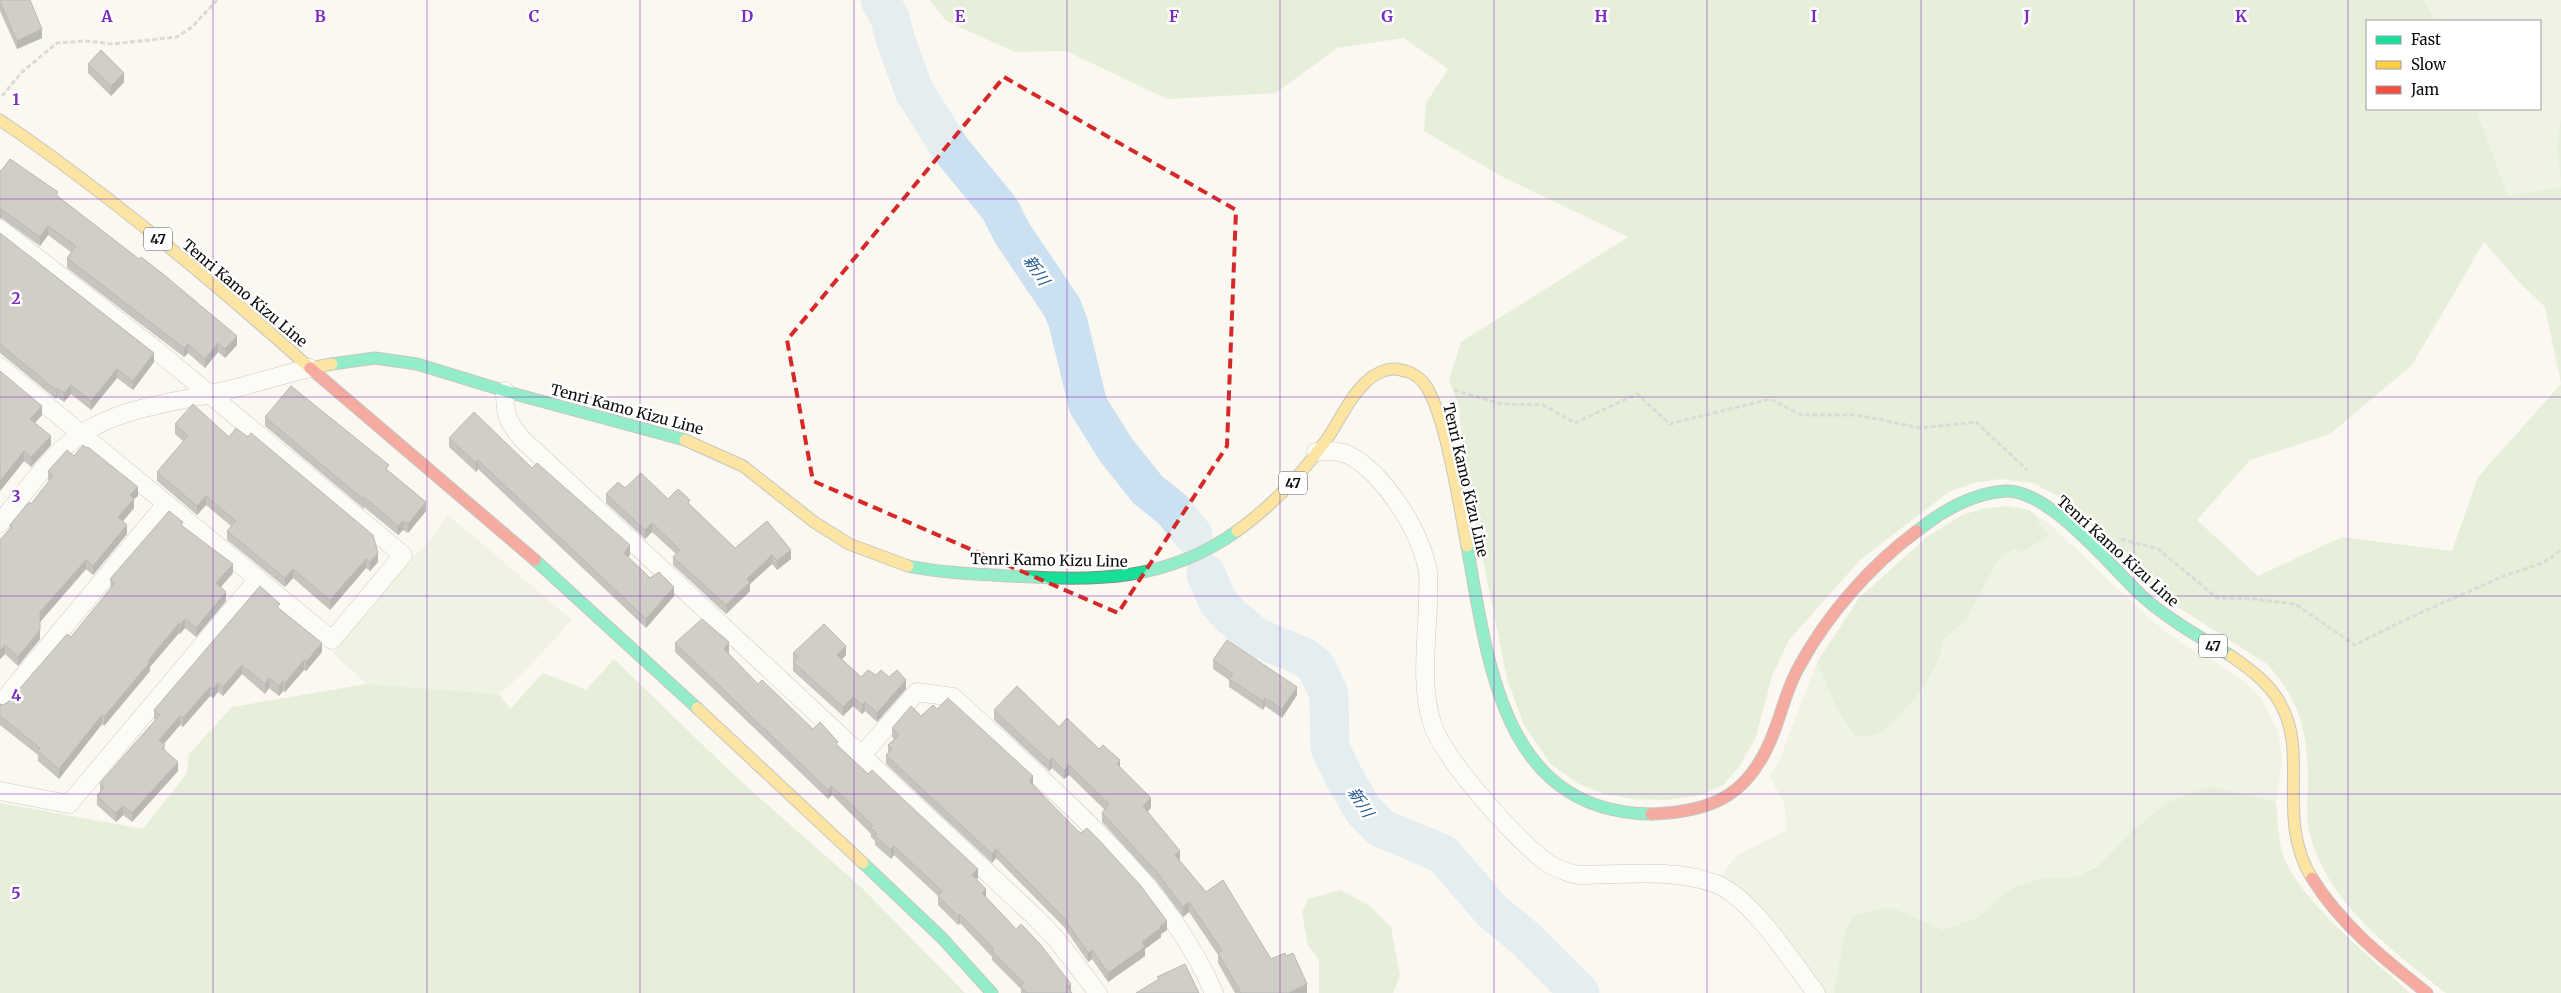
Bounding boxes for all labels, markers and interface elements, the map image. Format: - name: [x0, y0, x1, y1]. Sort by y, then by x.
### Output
- text: A: [100, 6, 113, 26]
- text: B: [314, 6, 326, 26]
- text: C: [529, 6, 539, 26]
- text: D: [741, 6, 753, 26]
- text: E: [955, 6, 966, 26]
- text: F: [1169, 6, 1179, 26]
- text: G: [1381, 6, 1393, 26]
- text: H: [1594, 6, 1608, 26]
- text: I: [1811, 6, 1817, 26]
- text: J: [2023, 6, 2030, 26]
- text: K: [2235, 6, 2247, 26]
- legend: [2366, 20, 2541, 110]
- text: Fast: [2411, 30, 2441, 49]
- text: Slow: [2411, 55, 2446, 74]
- text: Jam: [2410, 80, 2439, 99]
- text: 1: [12, 89, 20, 109]
- road number: 47: [144, 228, 172, 250]
- street label: Tenri Kamo Kizu Line: [179, 235, 312, 351]
- water label: 新川: [1020, 251, 1055, 291]
- text: 2: [11, 288, 21, 308]
- street label: Tenri Kamo Kizu Line: [548, 379, 706, 439]
- street label: Tenri Kamo Kizu Line: [1439, 401, 1493, 559]
- road number: 47: [1279, 472, 1307, 494]
- text: 3: [11, 486, 21, 506]
- street label: Tenri Kamo Kizu Line: [2053, 491, 2183, 611]
- street label: Tenri Kamo Kizu Line: [970, 549, 1128, 571]
- road number: 47: [2199, 634, 2227, 658]
- text: 4: [11, 685, 21, 705]
- water label: 新川: [1344, 783, 1379, 823]
- text: 5: [11, 883, 21, 903]

